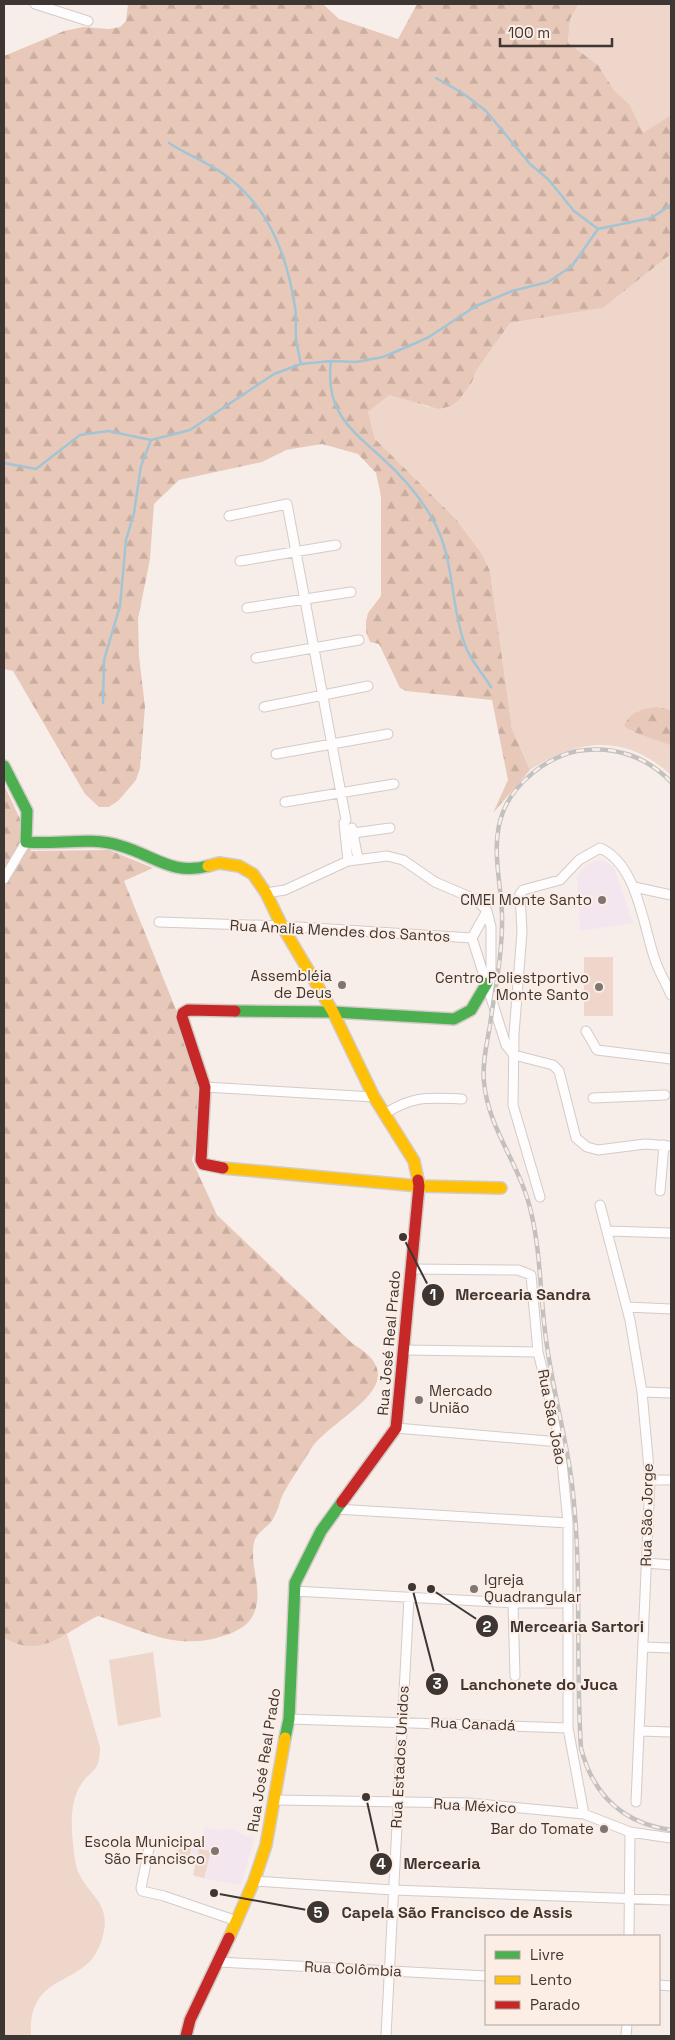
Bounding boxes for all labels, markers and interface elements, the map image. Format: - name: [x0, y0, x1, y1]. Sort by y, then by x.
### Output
- scale bar: [500, 15, 612, 47]
- text: 100 m: [508, 23, 550, 42]
- place label: CMEI Monte Santo: [460, 890, 592, 909]
- marker: CMEI Monte Santo: [596, 894, 608, 906]
- street label: Rua Analia Mendes dos Santos: [229, 915, 451, 946]
- place label: Assembléia de Deus: [250, 966, 332, 1002]
- place label: Centro Poliestportivo Monte Santo: [435, 968, 589, 1004]
- marker: Assembléia de Deus: [336, 979, 348, 991]
- marker: Centro Poliestportivo Monte Santo: [593, 981, 605, 993]
- street label: Rua José Real Prado: [373, 1269, 404, 1416]
- callout: Mercearia Sandra: [420, 1279, 601, 1310]
- text: Mercearia Sandra: [455, 1284, 591, 1305]
- text: 1: [430, 1285, 436, 1304]
- street label: Rua São João: [534, 1367, 571, 1466]
- place label: Mercado União: [429, 1381, 493, 1417]
- marker: Mercado União: [413, 1394, 425, 1406]
- street label: Rua São Jorge: [636, 1463, 657, 1567]
- place label: Igreja Quadrangular: [484, 1570, 582, 1606]
- marker: Igreja Quadrangular: [468, 1583, 480, 1595]
- callout: Mercearia Sartori: [475, 1611, 654, 1642]
- text: Mercearia Sartori: [510, 1616, 644, 1637]
- text: 2: [483, 1617, 492, 1636]
- callout: Lanchonete do Juca: [425, 1669, 628, 1700]
- text: 3: [432, 1674, 442, 1693]
- text: Lanchonete do Juca: [460, 1674, 618, 1695]
- street label: Rua Estados Unidos: [386, 1685, 413, 1829]
- street label: Rua José Real Prado: [243, 1686, 284, 1833]
- street label: Rua Canadá: [430, 1713, 516, 1734]
- street label: Rua México: [433, 1794, 517, 1817]
- place label: Bar do Tomate: [490, 1819, 594, 1838]
- marker: Bar do Tomate: [598, 1823, 610, 1835]
- place label: Escola Municipal São Francisco: [85, 1832, 205, 1868]
- marker: Escola Municipal São Francisco: [209, 1845, 221, 1857]
- callout: Mercearia: [369, 1848, 491, 1879]
- text: Mercearia: [403, 1853, 481, 1874]
- text: 4: [376, 1854, 386, 1873]
- callout: Capela São Francisco de Assis: [306, 1897, 582, 1928]
- text: Capela São Francisco de Assis: [341, 1902, 573, 1923]
- text: 5: [313, 1903, 323, 1922]
- legend: [485, 1935, 660, 2025]
- text: Livre: [530, 1945, 564, 1964]
- street label: Rua Colômbia: [304, 1956, 403, 1981]
- text: Lento: [530, 1970, 572, 1989]
- text: Parado: [530, 1995, 580, 2014]

